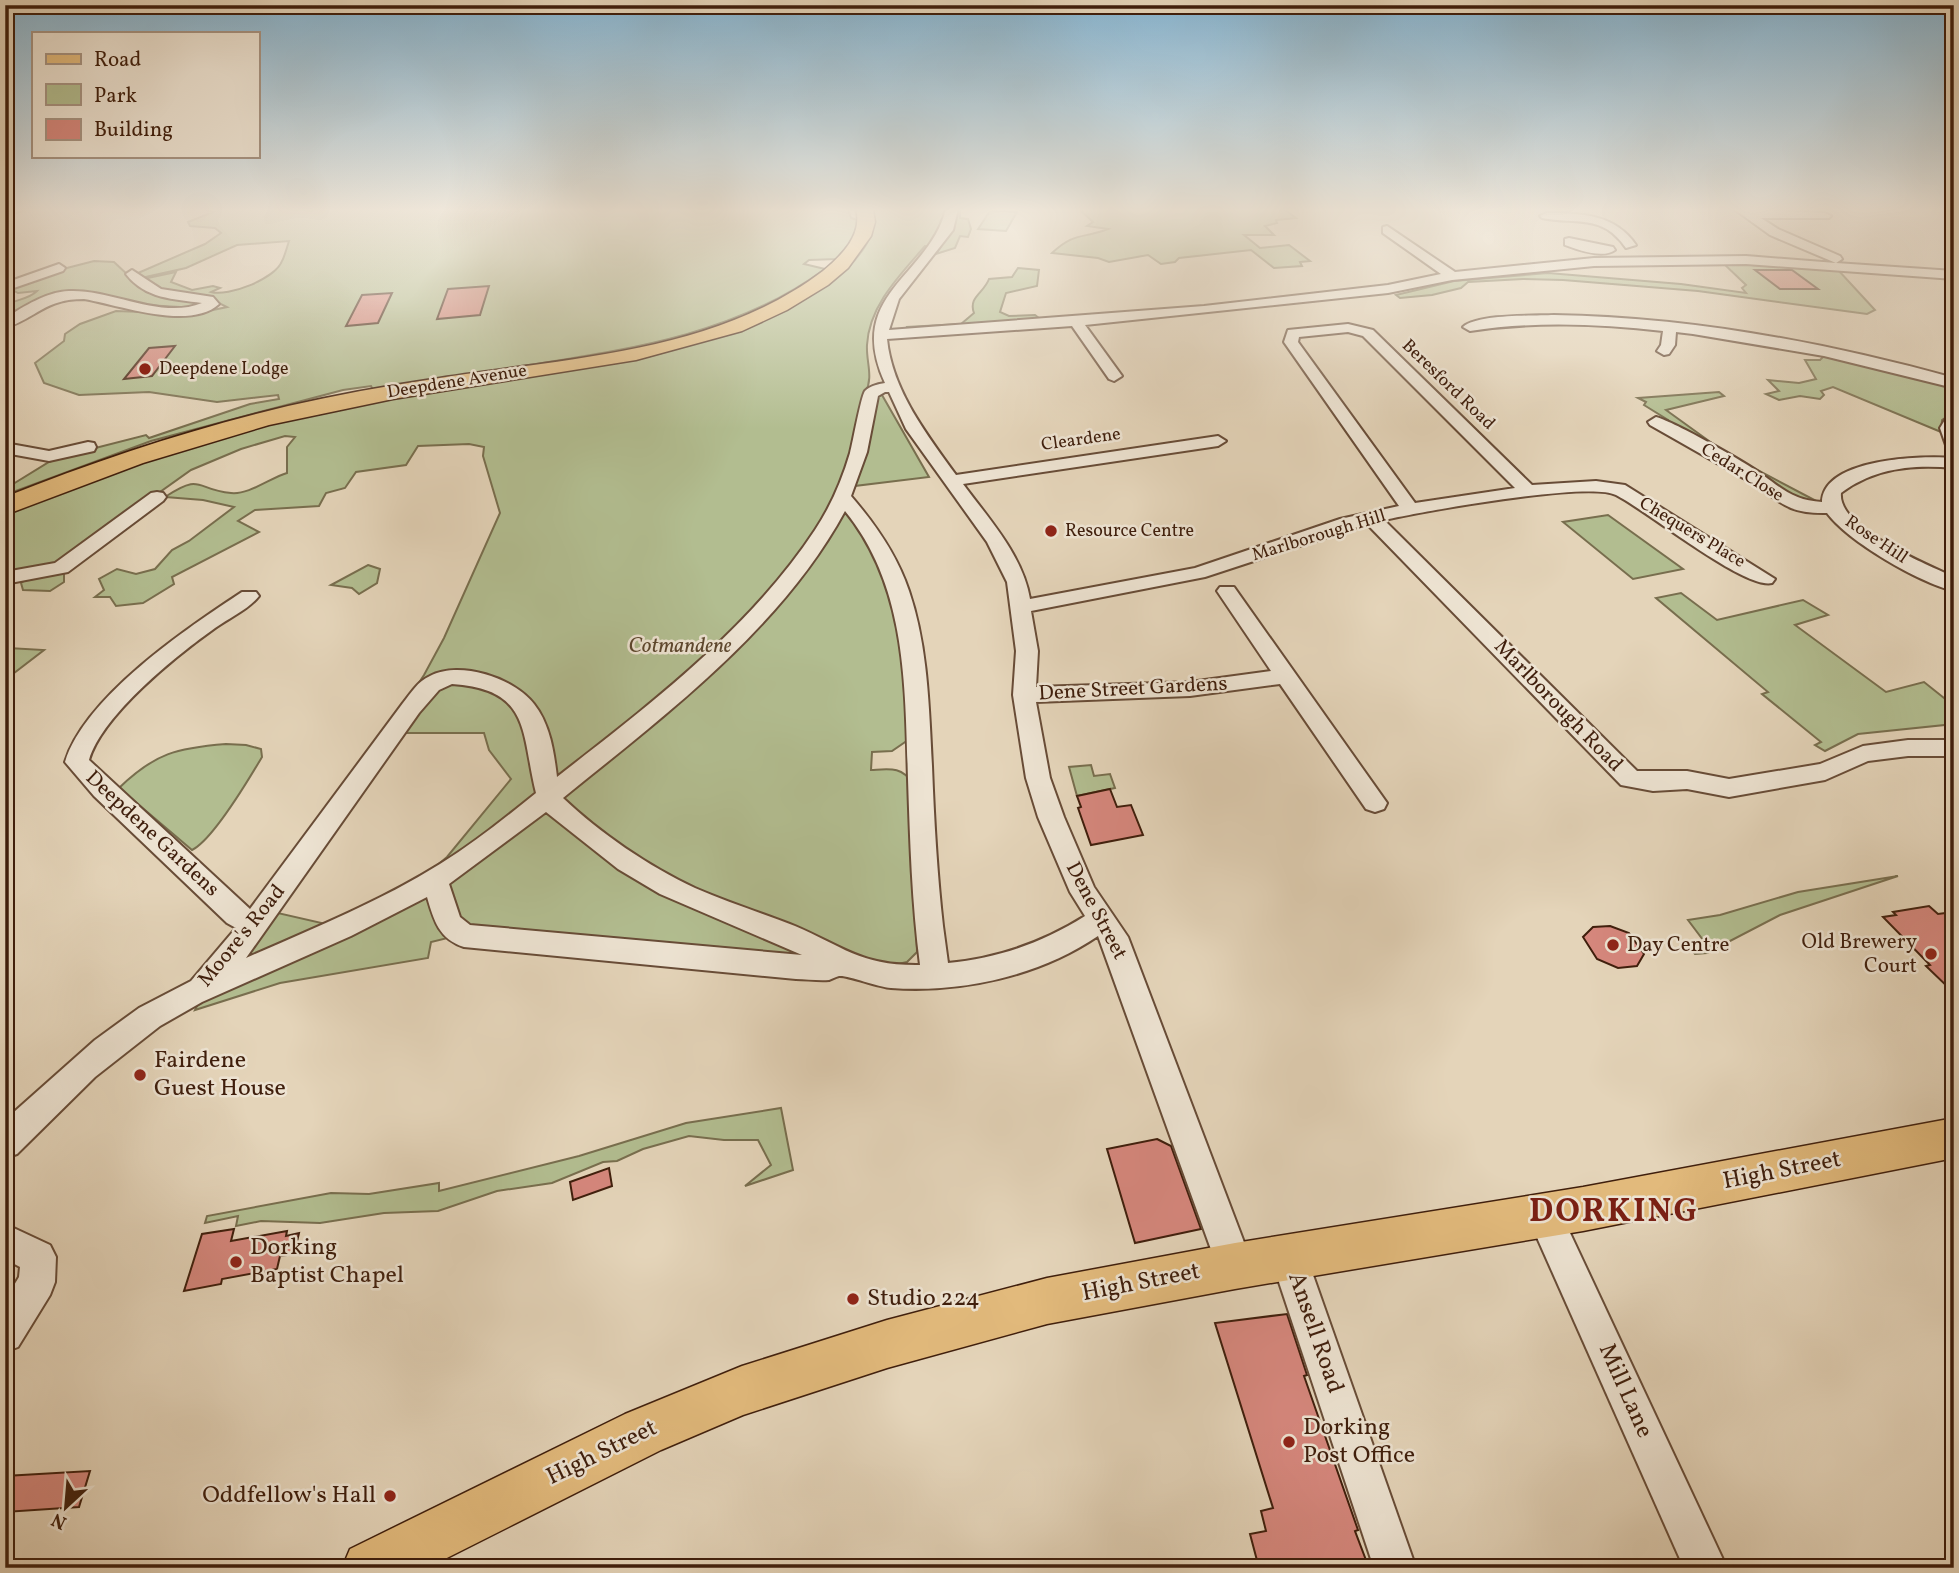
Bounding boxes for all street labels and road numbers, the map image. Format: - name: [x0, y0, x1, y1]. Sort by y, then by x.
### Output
- street label: Beresford Road: [1396, 334, 1500, 436]
- street label: Deepdene Avenue: [385, 359, 529, 405]
- street label: Cleardene: [1040, 422, 1122, 458]
- street label: Cedar Close: [1696, 438, 1788, 508]
- street label: Chequers Place: [1634, 491, 1750, 575]
- street label: Marlborough Hill: [1249, 504, 1389, 568]
- street label: Rose Hill: [1840, 510, 1912, 570]
- street label: Marlborough Road: [1487, 633, 1629, 779]
- street label: Dene Street Gardens: [1038, 670, 1228, 708]
- street label: Deepdene Gardens: [79, 764, 225, 904]
- street label: Dene Street: [1058, 857, 1134, 965]
- street label: Moore's Road: [192, 878, 292, 994]
- street label: High Street: [1720, 1143, 1844, 1199]
- street label: High Street: [1079, 1255, 1203, 1311]
- street label: Ansell Road: [1278, 1268, 1352, 1398]
- street label: Mill Lane: [1589, 1338, 1661, 1444]
- street label: High Street: [541, 1412, 663, 1494]

